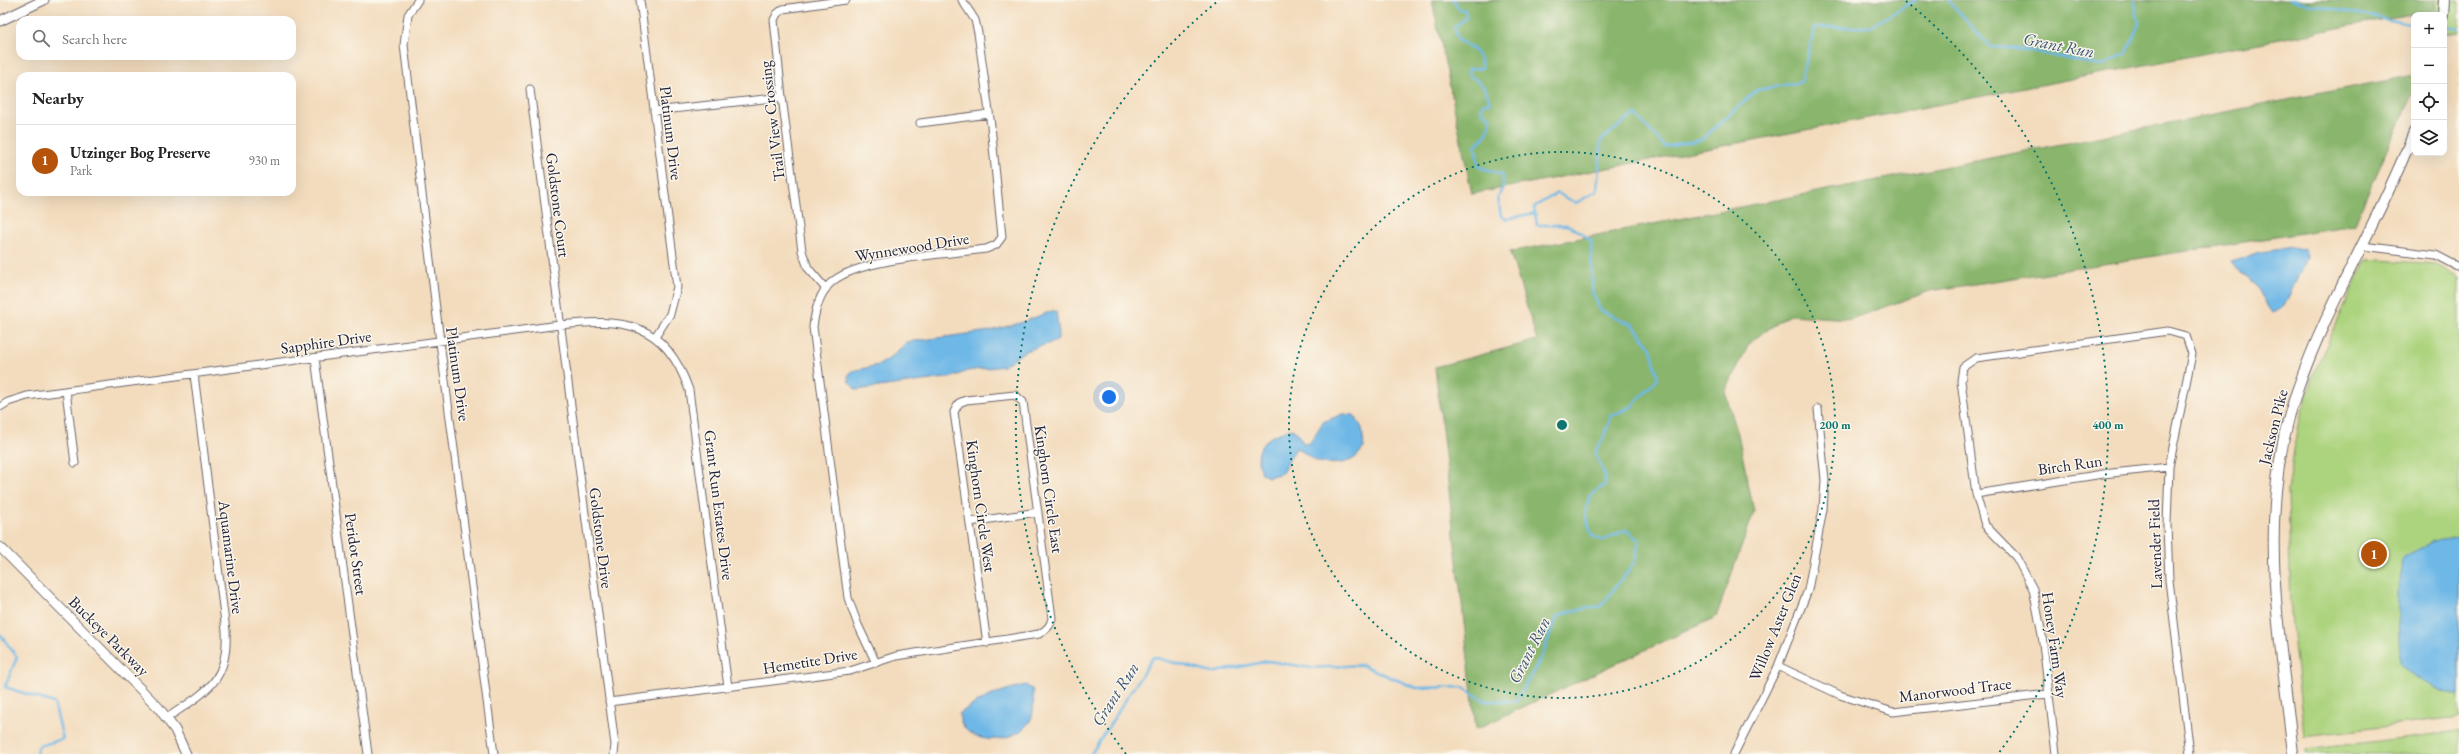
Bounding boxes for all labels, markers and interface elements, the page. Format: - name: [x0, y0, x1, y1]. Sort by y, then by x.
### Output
- map controls: [2411, 12, 2447, 156]
- button: +: [2411, 12, 2447, 48]
- search box: [16, 16, 296, 60]
- icon: search: [30, 27, 52, 49]
- water label: Grant Run: [2022, 27, 2096, 63]
- text: Search here: [62, 29, 127, 48]
- button: −: [2411, 48, 2447, 84]
- street label: Trail View Crossing: [754, 59, 790, 182]
- button: locate: [2411, 84, 2447, 120]
- street label: Platinum Drive: [655, 85, 687, 181]
- text: Nearby: [32, 87, 84, 109]
- button: layers: [2411, 120, 2447, 156]
- text: Utzinger Bog Preserve: [70, 143, 210, 162]
- street label: Goldstone Court: [541, 151, 575, 259]
- text: 1: [42, 152, 48, 169]
- text: 930 m: [249, 152, 280, 169]
- text: Park: [70, 162, 92, 179]
- street label: Wynnewood Drive: [854, 228, 970, 266]
- street label: Sapphire Drive: [279, 325, 373, 359]
- street label: Platinum Drive: [441, 326, 475, 422]
- your location: [1099, 387, 1119, 407]
- street label: Jackson Pike: [2253, 387, 2293, 469]
- text: 200 m: [1819, 417, 1851, 433]
- text: 400 m: [2092, 417, 2124, 433]
- centre of rings: [1555, 418, 1569, 432]
- street label: Kinghorn Circle East: [1030, 424, 1068, 554]
- street label: Grant Run Estates Drive: [699, 429, 739, 581]
- street label: Kinghorn Circle West: [961, 439, 1001, 573]
- street label: Birch Run: [2036, 450, 2104, 480]
- street label: Goldstone Drive: [584, 486, 618, 590]
- street label: Aquamarine Drive: [213, 498, 248, 615]
- street label: Lavender Field: [2143, 498, 2167, 589]
- street label: Peridot Street: [340, 511, 372, 597]
- pin: 1: [2361, 539, 2387, 569]
- street label: Willow Aster Glen: [1744, 570, 1806, 684]
- street label: Honey Farm Way: [2037, 590, 2073, 700]
- street label: Buckeye Parkway: [64, 591, 154, 681]
- water label: Grant Run: [1503, 613, 1555, 687]
- street label: Hemetite Drive: [761, 643, 859, 679]
- water label: Grant Run: [1086, 658, 1144, 730]
- street label: Manorwood Trace: [1898, 673, 2012, 707]

